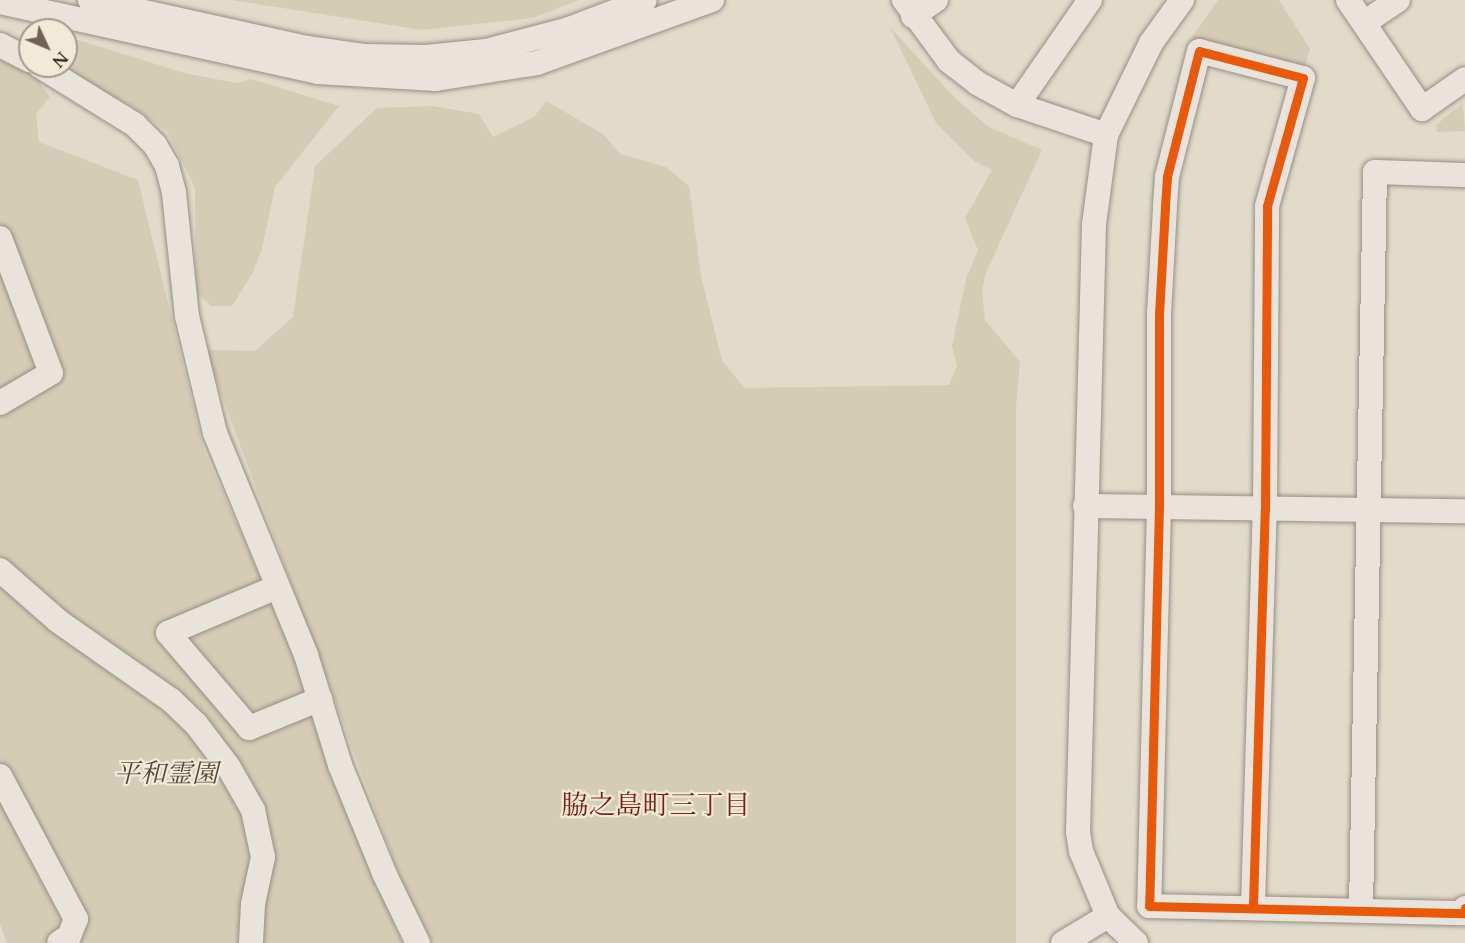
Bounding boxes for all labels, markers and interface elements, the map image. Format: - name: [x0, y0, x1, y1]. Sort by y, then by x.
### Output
- north arrow: [18, 18, 78, 78]
- text: N: [47, 46, 72, 72]
- park label: 平和霊園: [114, 758, 218, 790]
- district label: 脇之島町三丁目: [562, 790, 750, 822]

